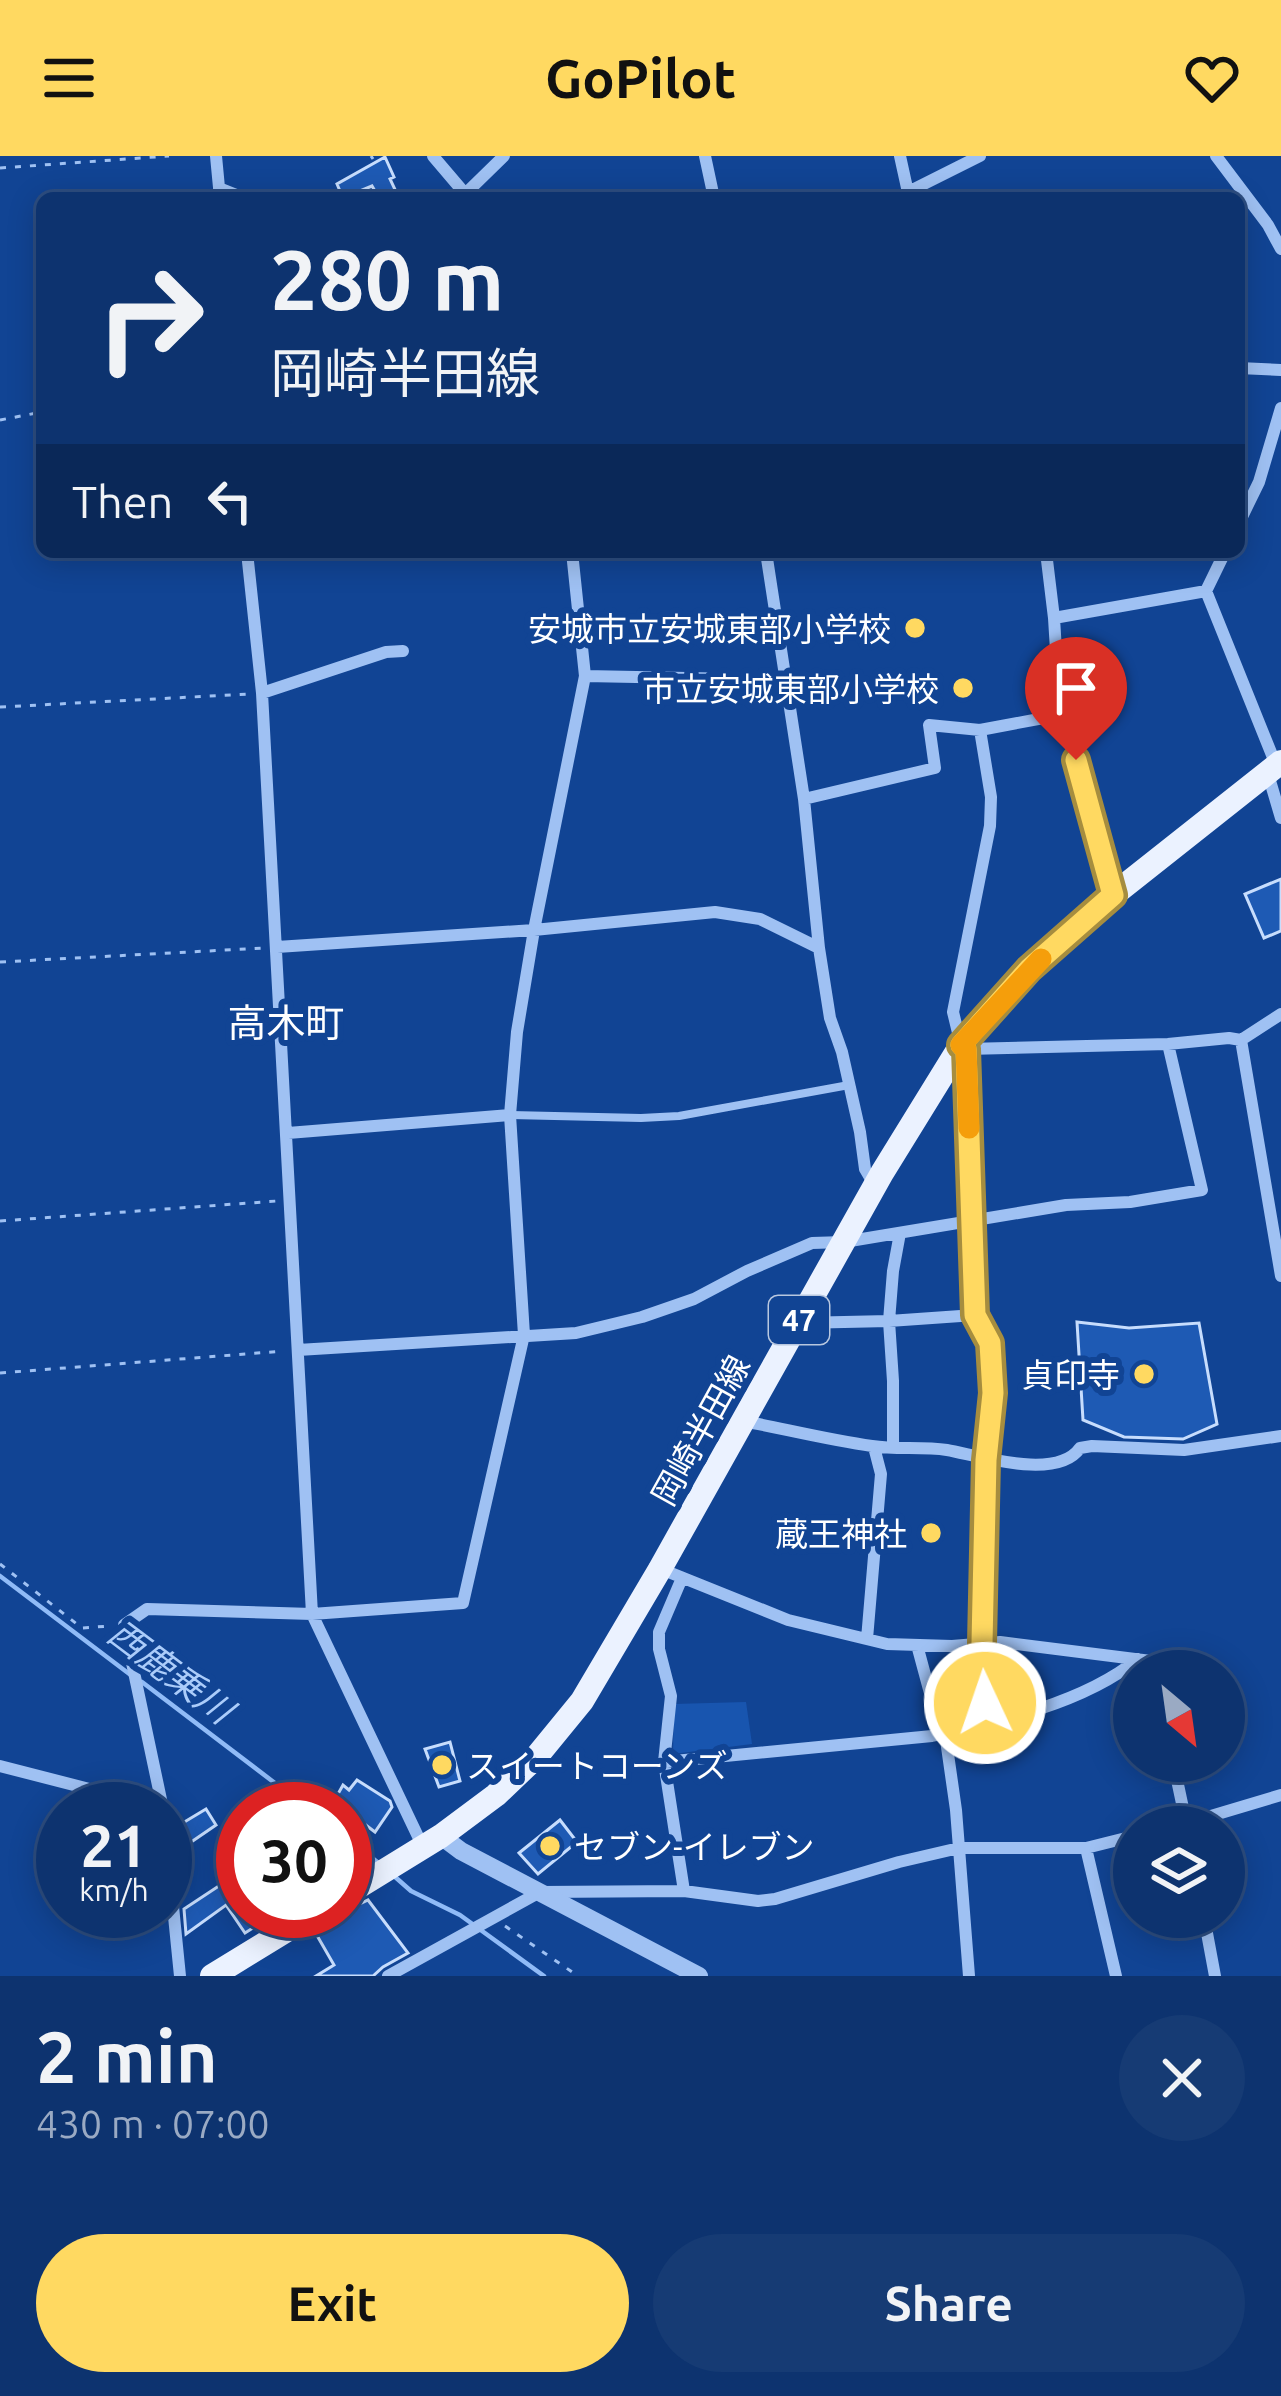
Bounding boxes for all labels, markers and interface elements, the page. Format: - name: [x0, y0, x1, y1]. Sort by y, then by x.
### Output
- icon: menu: [36, 45, 102, 111]
- icon: heart: [1179, 45, 1245, 111]
- text: GoPilot: [545, 48, 736, 108]
- text: 280 m: [270, 232, 504, 326]
- icon: right: [72, 240, 228, 396]
- text: 岡崎半田線: [270, 343, 540, 403]
- icon: left: [197, 468, 263, 534]
- text: Then: [72, 476, 173, 527]
- place label: 安城市立安城東部小学校: [528, 610, 891, 647]
- marker: 安城市立安城東部小学校: [902, 615, 928, 641]
- pin: [1025, 637, 1127, 760]
- icon: arrive: [1043, 655, 1109, 721]
- place label: 市立安城東部小学校: [642, 670, 939, 707]
- marker: 市立安城東部小学校: [950, 675, 976, 701]
- district label: 高木町: [227, 1001, 345, 1044]
- road number: 47: [769, 1296, 829, 1344]
- street label: 岡崎半田線: [644, 1349, 756, 1511]
- place label: 貞印寺: [1021, 1356, 1120, 1393]
- marker: 貞印寺: [1131, 1361, 1157, 1387]
- place label: 蔵王神社: [775, 1515, 907, 1552]
- marker: 蔵王神社: [918, 1520, 944, 1546]
- water label: 西鹿乗川: [101, 1611, 244, 1733]
- position arrow: [922, 1640, 1048, 1766]
- north arrow: [1113, 1650, 1245, 1782]
- map controls: [1113, 1650, 1245, 1938]
- place label: スイートコーンズ: [466, 1747, 728, 1784]
- marker: スイートコーンズ: [429, 1752, 455, 1778]
- speed limit sign: 30: [216, 1782, 372, 1938]
- button: layers: [1113, 1806, 1245, 1938]
- text: 21: [80, 1811, 148, 1878]
- place label: セブン-イレブン: [574, 1828, 815, 1865]
- marker: セブン-イレブン: [537, 1833, 563, 1859]
- text: km/h: [79, 1873, 149, 1907]
- button: close: [1119, 2015, 1245, 2141]
- text: 2 min: [36, 2016, 218, 2097]
- text: 430 m · 07:00: [36, 2102, 270, 2145]
- button: Exit: [36, 2234, 629, 2372]
- button: Share: [653, 2234, 1245, 2372]

